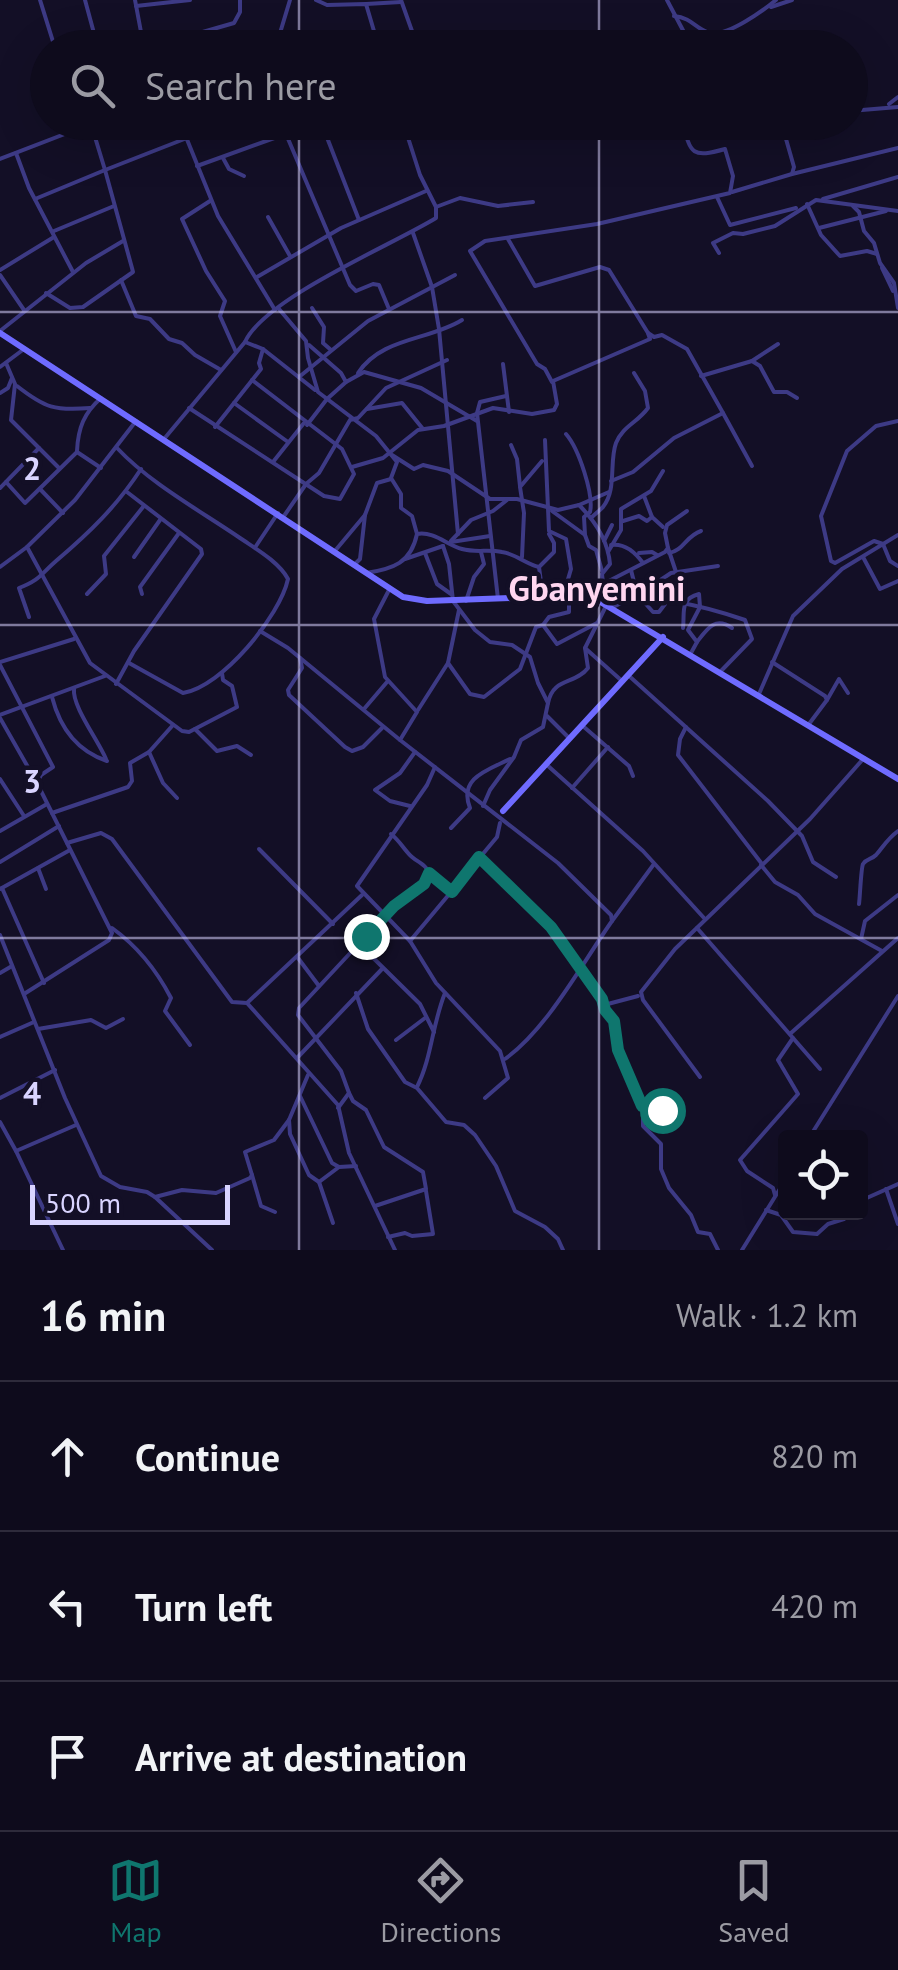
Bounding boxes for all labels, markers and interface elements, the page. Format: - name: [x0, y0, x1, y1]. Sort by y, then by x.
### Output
- search box: [30, 30, 868, 140]
- icon: search: [65, 58, 120, 113]
- text: Search here: [145, 61, 337, 110]
- text: 2: [23, 447, 41, 489]
- district label: Gbanyemini: [509, 565, 685, 611]
- text: 3: [23, 760, 41, 802]
- route end: [344, 914, 390, 960]
- text: 4: [23, 1072, 41, 1114]
- route start: [640, 1088, 686, 1134]
- map controls: [778, 1130, 868, 1220]
- button: locate: [778, 1130, 868, 1220]
- scale bar: [30, 1180, 230, 1224]
- text: 500 m: [45, 1184, 121, 1221]
- text: 16 min: [40, 1288, 166, 1343]
- text: Walk · 1.2 km: [676, 1294, 858, 1336]
- icon: ahead: [40, 1429, 95, 1484]
- text: Continue: [135, 1432, 280, 1481]
- text: 820 m: [771, 1435, 858, 1477]
- icon: left: [40, 1579, 95, 1634]
- text: Turn left: [135, 1582, 272, 1631]
- text: 420 m: [771, 1585, 858, 1627]
- icon: arrive: [40, 1729, 95, 1784]
- text: Arrive at destination: [135, 1732, 467, 1781]
- tab: Map: [108, 1853, 163, 1950]
- tab: Directions: [380, 1853, 501, 1950]
- tab: Saved: [718, 1853, 790, 1950]

